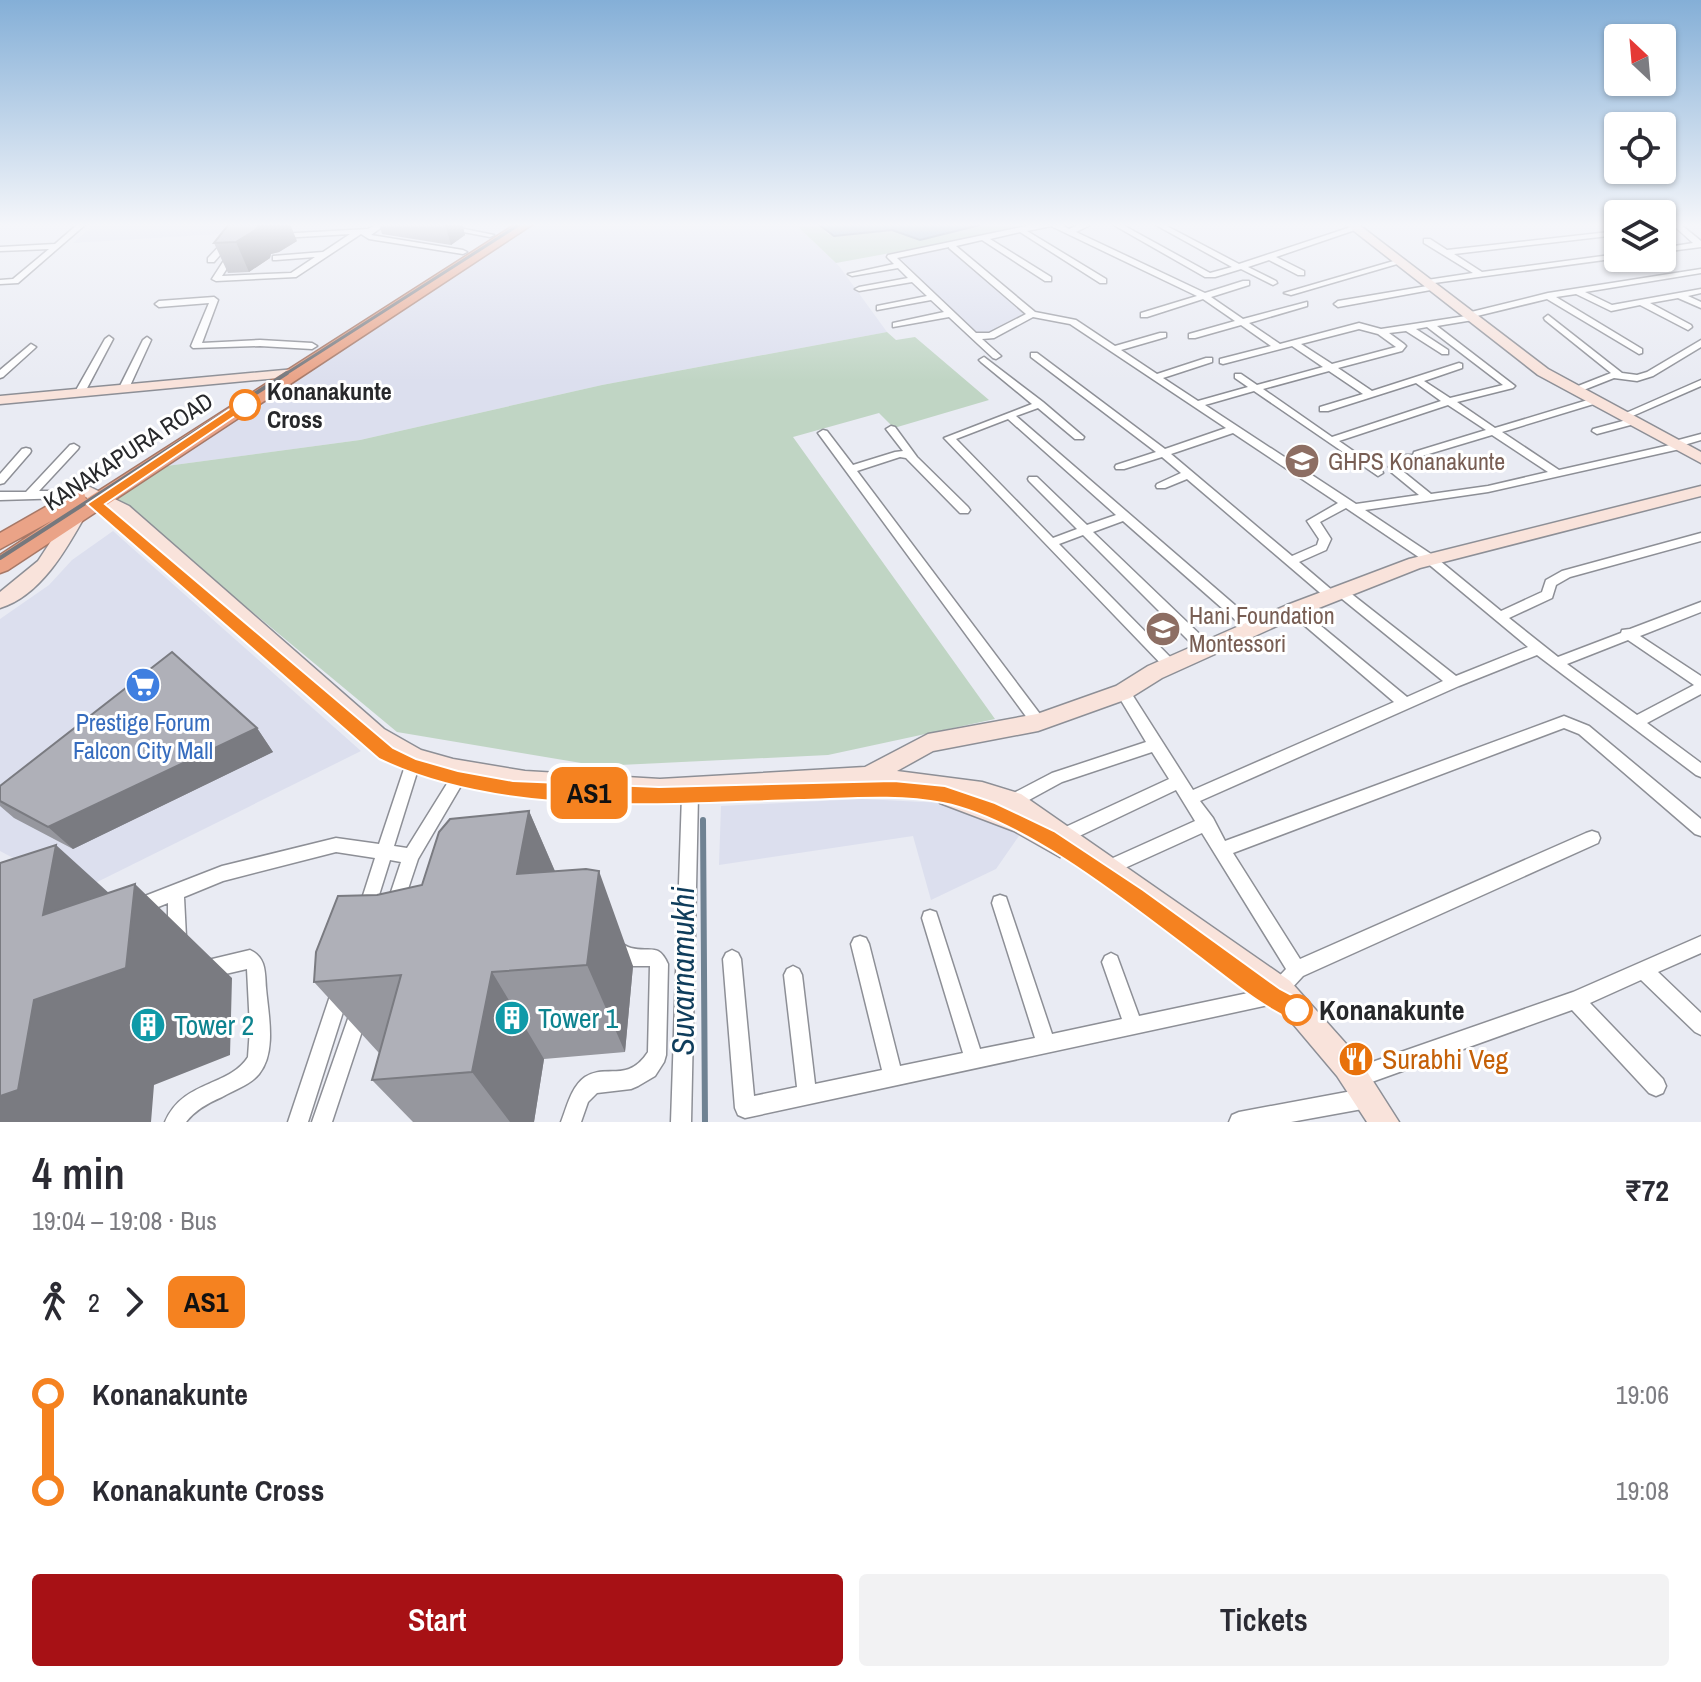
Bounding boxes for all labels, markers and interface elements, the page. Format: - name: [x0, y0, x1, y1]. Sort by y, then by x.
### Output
- north arrow: [1604, 24, 1676, 96]
- map controls: [1604, 24, 1676, 272]
- button: locate: [1604, 112, 1676, 184]
- button: layers: [1604, 200, 1676, 272]
- place label: Konanakunte Cross: [267, 375, 392, 435]
- street label: KANAKAPURA ROAD: [37, 384, 219, 518]
- marker: Konanakunte Cross: [230, 390, 260, 420]
- school or university icon: GHPS Konanakunte: [1283, 442, 1321, 480]
- place label: GHPS Konanakunte: [1328, 445, 1505, 477]
- place label: Hani Foundation Montessori: [1189, 599, 1335, 659]
- school or university icon: Hani Foundation Montessori: [1144, 610, 1182, 648]
- supermarket icon: Prestige Forum Falcon City Mall: [124, 666, 162, 704]
- place label: Prestige Forum Falcon City Mall: [73, 706, 213, 766]
- line badge: AS1: [543, 767, 635, 819]
- text: AS1: [567, 774, 611, 812]
- water label: Suvarnamukhi: [661, 886, 704, 1056]
- place label: Konanakunte: [1319, 991, 1464, 1029]
- marker: Konanakunte: [1282, 995, 1312, 1025]
- building icon: Tower 1: [493, 999, 531, 1037]
- place label: Tower 1: [538, 999, 619, 1037]
- building icon: Tower 2: [129, 1006, 167, 1044]
- place label: Tower 2: [174, 1006, 254, 1044]
- restaurant icon: Surabhi Veg: [1337, 1040, 1375, 1078]
- place label: Surabhi Veg: [1382, 1040, 1509, 1078]
- text: 4 min: [32, 1143, 125, 1203]
- text: ₹72: [1624, 1170, 1669, 1210]
- text: 19:04 – 19:08 · Bus: [32, 1203, 217, 1238]
- icon: walk: [32, 1280, 76, 1324]
- icon: forward: [112, 1280, 156, 1324]
- text: AS1: [184, 1283, 229, 1321]
- text: 2: [88, 1285, 100, 1320]
- text: Konanakunte: [92, 1374, 248, 1414]
- text: 19:06: [1616, 1377, 1669, 1412]
- text: Konanakunte Cross: [92, 1470, 324, 1510]
- text: 19:08: [1616, 1473, 1669, 1508]
- button: Start: [32, 1574, 843, 1666]
- button: Tickets: [859, 1574, 1669, 1666]

